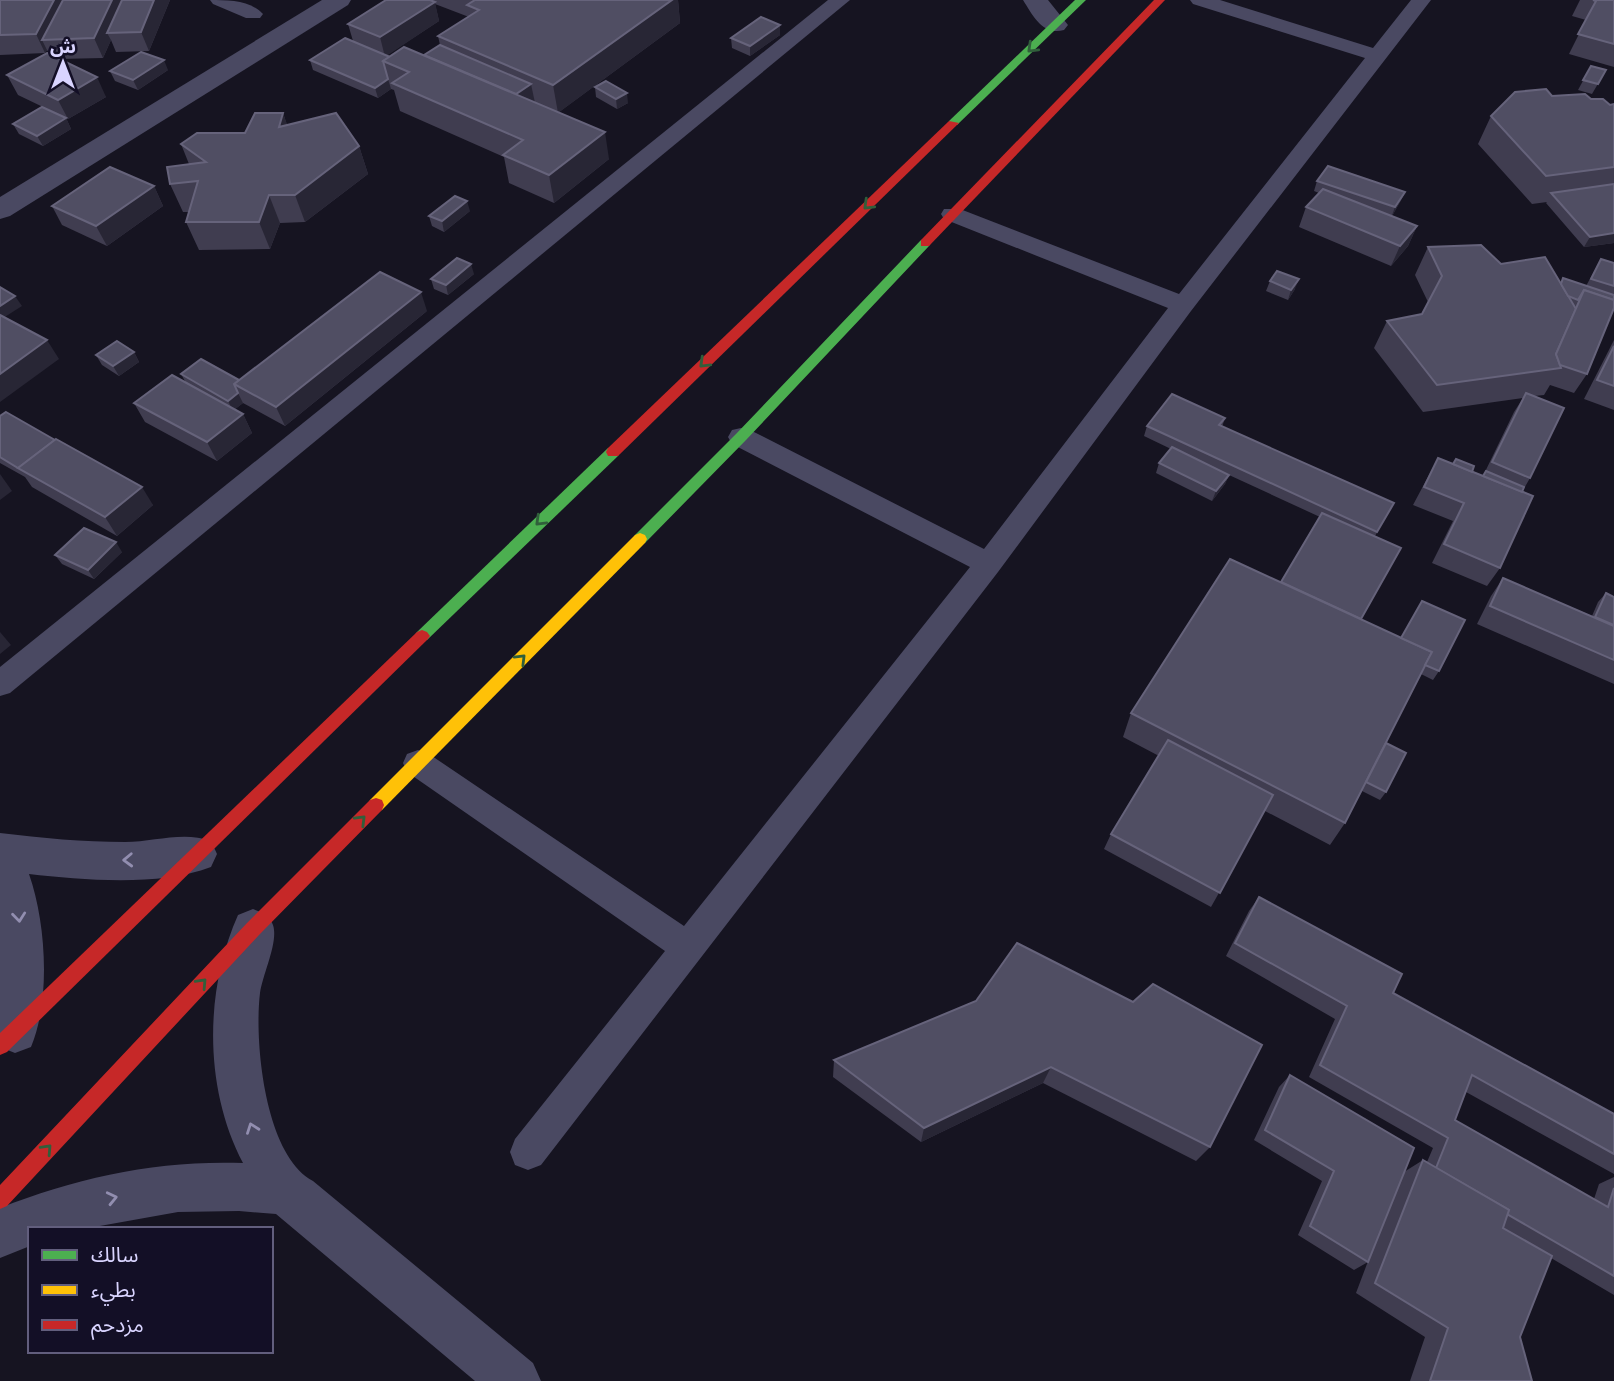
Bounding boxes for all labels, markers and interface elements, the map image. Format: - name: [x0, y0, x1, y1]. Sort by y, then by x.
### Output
- north arrow: [28, 28, 98, 98]
- text: ش: [50, 34, 76, 59]
- one-way arrow: [1027, 39, 1040, 52]
- one-way arrow: [863, 197, 876, 210]
- one-way arrow: [699, 355, 712, 368]
- one-way arrow: [536, 513, 549, 526]
- one-way arrow: [513, 654, 526, 667]
- one-way arrow: [353, 816, 366, 829]
- one-way arrow: [122, 853, 133, 868]
- one-way arrow: [11, 912, 26, 923]
- one-way arrow: [194, 978, 207, 991]
- one-way arrow: [246, 1123, 260, 1135]
- one-way arrow: [38, 1144, 51, 1157]
- one-way arrow: [105, 1191, 117, 1206]
- legend: [28, 1227, 273, 1353]
- text: سالك: [91, 1241, 138, 1269]
- text: بطيء: [91, 1276, 136, 1306]
- text: مزدحم: [91, 1311, 144, 1340]

